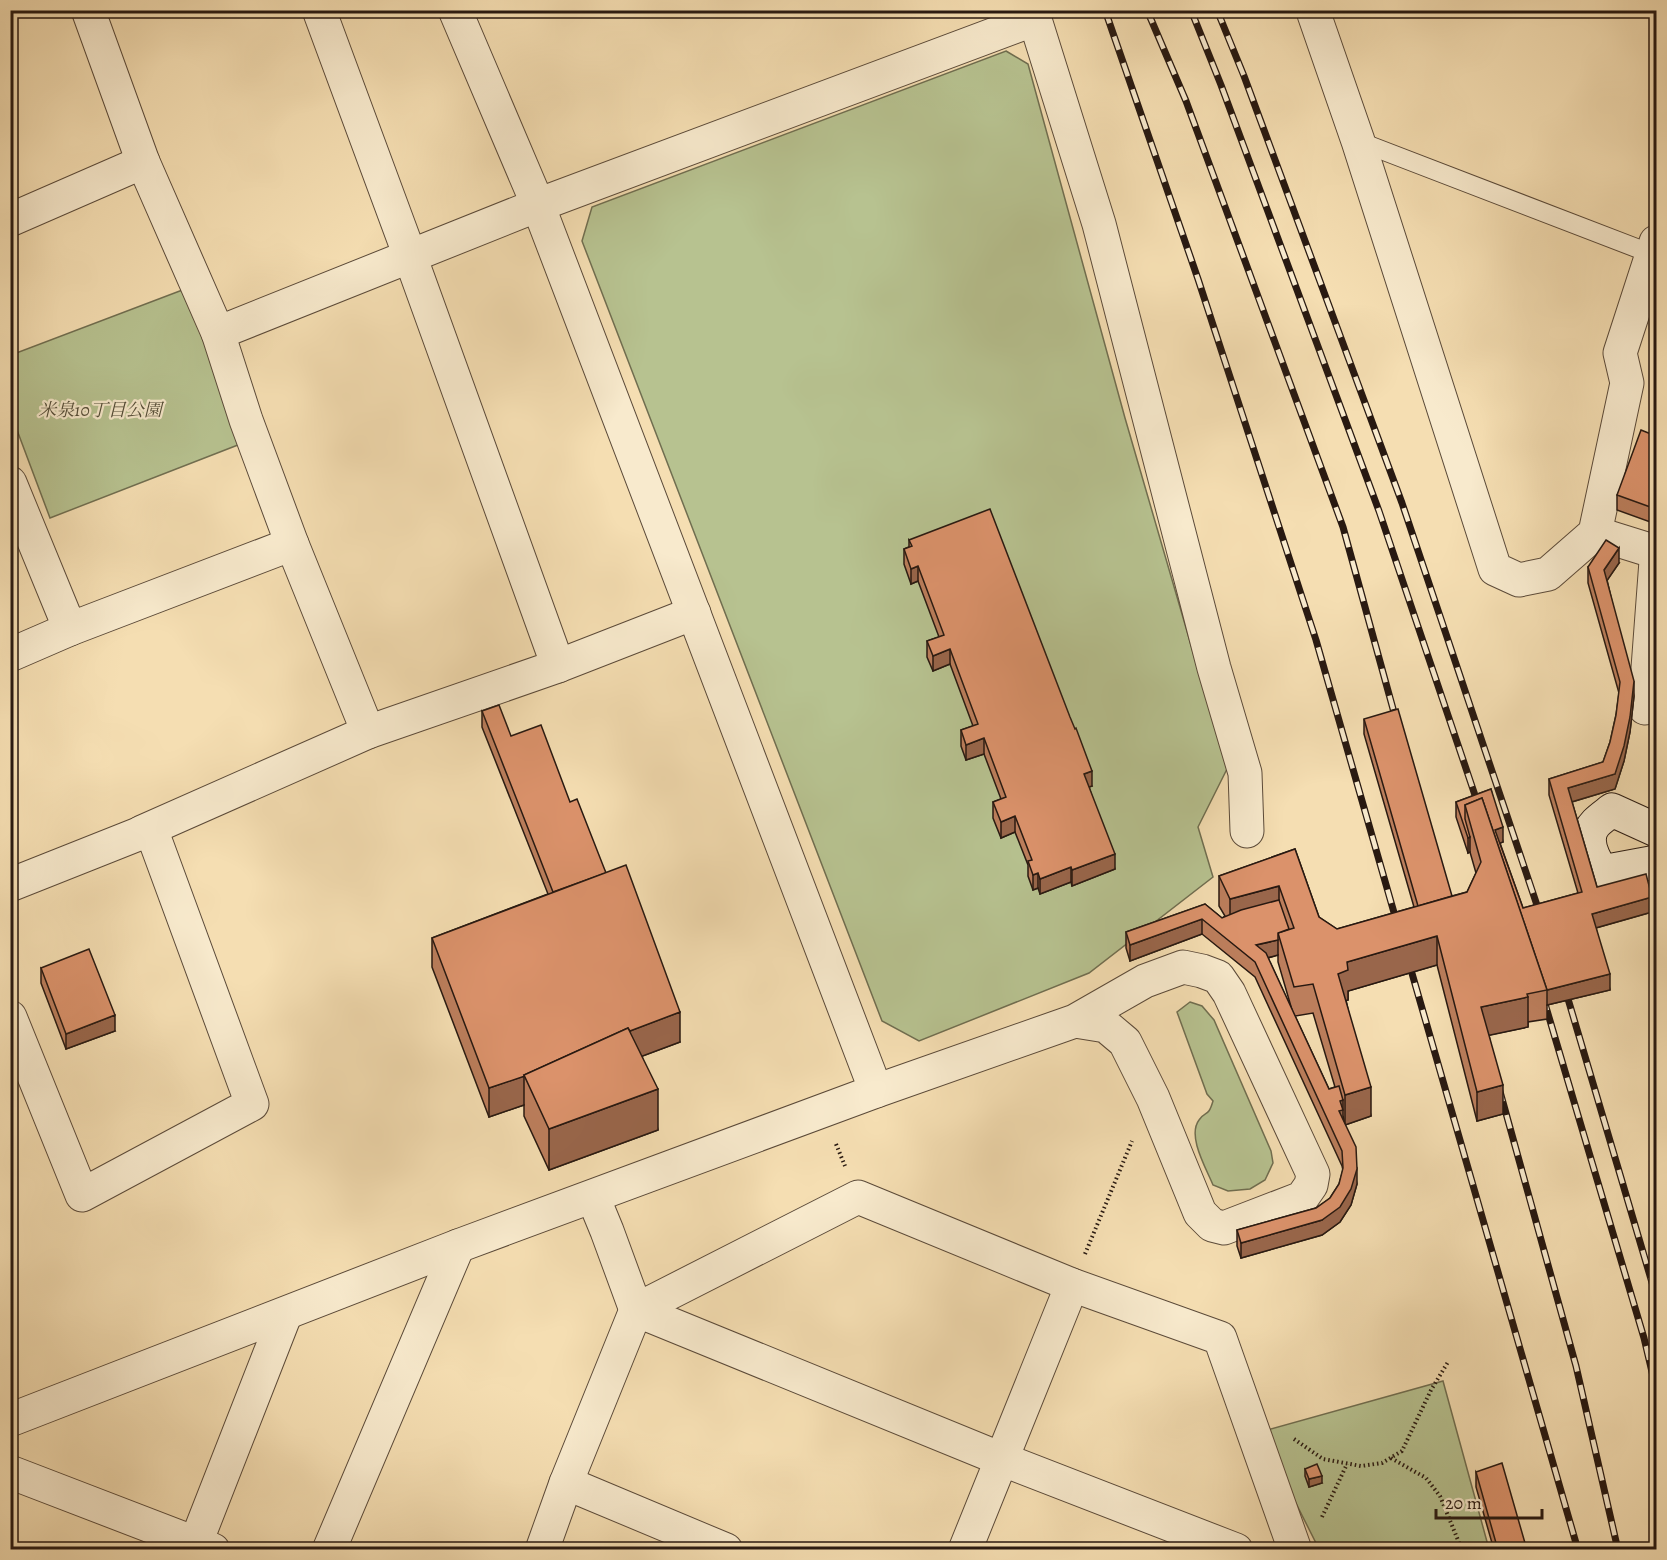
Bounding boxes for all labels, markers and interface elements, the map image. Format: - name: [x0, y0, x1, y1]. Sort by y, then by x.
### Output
- park label: 米泉10丁目公園: [38, 398, 165, 422]
- scale bar: [1436, 1482, 1542, 1520]
- text: 20 m: [1445, 1491, 1482, 1515]

